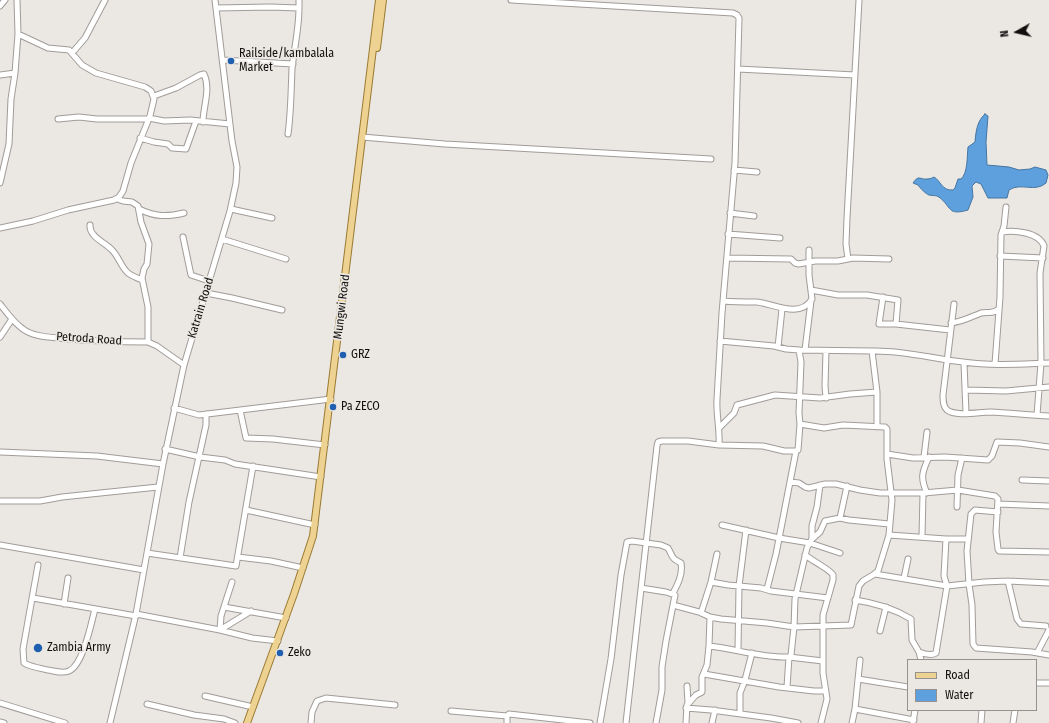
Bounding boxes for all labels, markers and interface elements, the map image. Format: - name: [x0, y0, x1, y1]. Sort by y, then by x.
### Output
- north arrow: [997, 12, 1037, 52]
- text: N: [998, 30, 1012, 38]
- place label: Railside/kambalala Market: [239, 47, 334, 75]
- marker: Railside/kambalala Market: [226, 56, 236, 66]
- street label: Mungwi Road: [331, 274, 353, 340]
- street label: Katrain Road: [185, 276, 217, 340]
- street label: Petroda Road: [56, 330, 122, 348]
- place label: GRZ: [351, 348, 370, 362]
- marker: GRZ: [338, 350, 348, 360]
- place label: Pa ZECO: [341, 400, 380, 414]
- marker: Pa ZECO: [328, 402, 338, 412]
- place label: Zambia Army: [47, 641, 111, 655]
- marker: Zambia Army: [32, 642, 44, 654]
- place label: Zeko: [288, 646, 311, 660]
- marker: Zeko: [275, 648, 285, 658]
- legend: [907, 659, 1037, 711]
- text: Road: [945, 668, 970, 682]
- text: Water: [945, 688, 973, 702]

